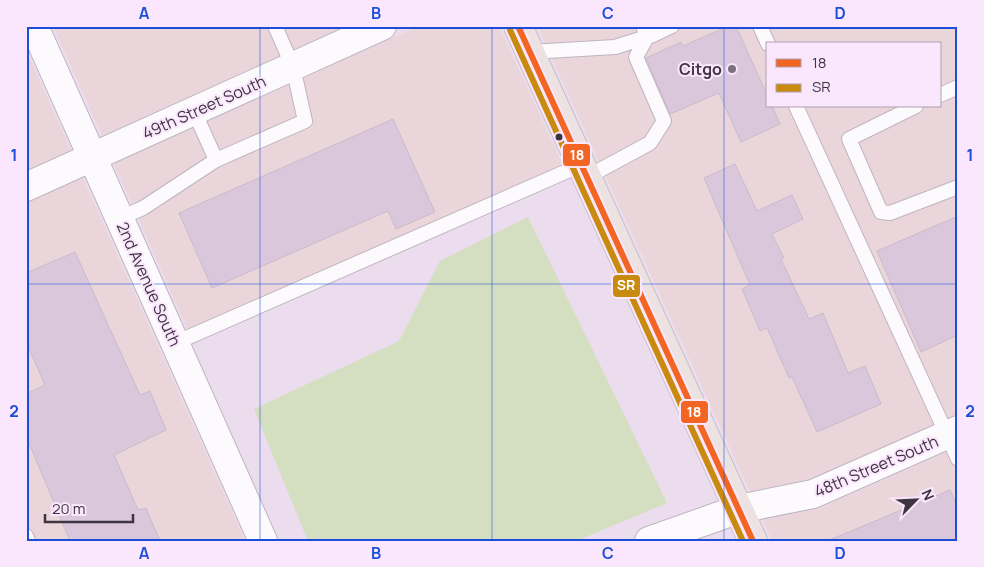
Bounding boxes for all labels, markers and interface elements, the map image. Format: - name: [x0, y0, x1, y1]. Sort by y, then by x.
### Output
- text: A: [139, 2, 150, 24]
- text: B: [371, 2, 381, 24]
- text: C: [602, 2, 614, 24]
- text: D: [834, 2, 846, 24]
- legend: [766, 42, 942, 108]
- text: 18: [812, 52, 827, 73]
- place label: Citgo: [679, 58, 722, 80]
- marker: Citgo: [726, 63, 738, 75]
- street label: 49th Street South: [139, 70, 269, 144]
- text: SR: [812, 76, 831, 97]
- unlabelled marker: [554, 132, 564, 142]
- line badge: 18: [562, 143, 591, 167]
- text: 1: [10, 144, 18, 166]
- text: 1: [966, 144, 974, 166]
- text: 18: [570, 145, 584, 164]
- street label: 2nd Avenue South: [112, 218, 186, 350]
- line badge: SR: [612, 274, 641, 298]
- text: SR: [617, 275, 635, 294]
- text: 2: [9, 400, 19, 422]
- line badge: 18: [680, 400, 709, 424]
- text: 2: [965, 400, 975, 422]
- text: 18: [687, 402, 701, 421]
- street label: 48th Street South: [811, 430, 941, 502]
- north arrow: [892, 474, 942, 524]
- text: N: [918, 486, 939, 503]
- scale bar: [45, 492, 132, 524]
- text: 20 m: [52, 498, 85, 519]
- text: A: [139, 542, 150, 564]
- text: B: [371, 542, 381, 564]
- text: C: [602, 542, 614, 564]
- text: D: [834, 542, 846, 564]

